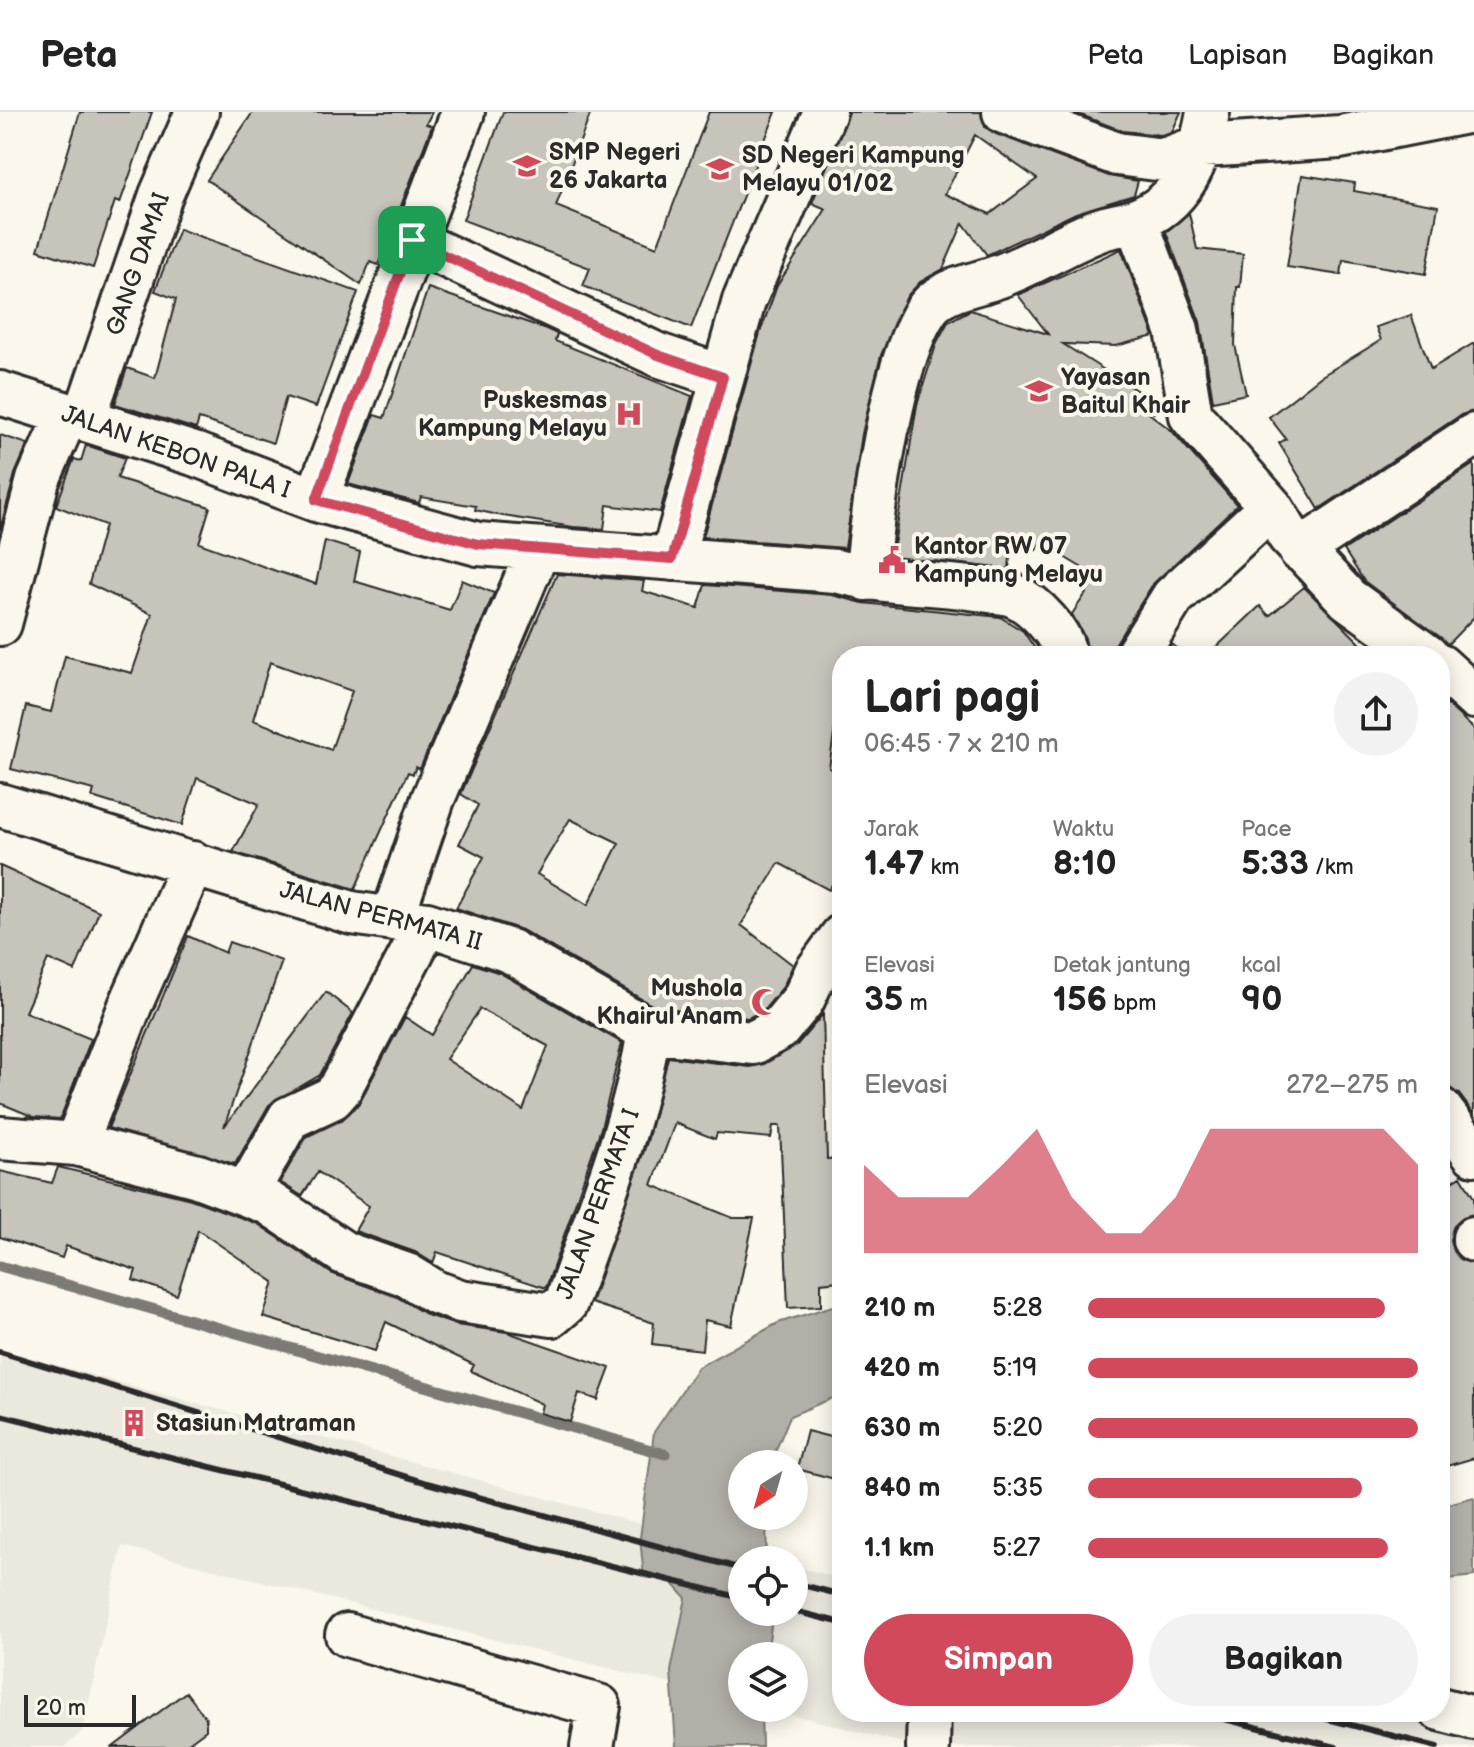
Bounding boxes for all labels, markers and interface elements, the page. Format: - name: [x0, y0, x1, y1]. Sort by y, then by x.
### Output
- text: Peta: [40, 33, 118, 78]
- text: Peta: [1087, 39, 1144, 72]
- text: Lapisan: [1188, 39, 1287, 72]
- text: Bagikan: [1331, 39, 1434, 72]
- place label: SMP Negeri 26 Jakarta: [549, 138, 680, 195]
- place label: SD Negeri Kampung Melayu 01/02: [742, 141, 965, 198]
- school or university icon: SMP Negeri 26 Jakarta: [512, 151, 542, 181]
- school or university icon: SD Negeri Kampung Melayu 01/02: [705, 154, 735, 184]
- street label: GANG DAMAI: [100, 189, 176, 339]
- pin: [378, 206, 446, 274]
- icon: arrive: [390, 218, 434, 262]
- place label: Yayasan Baitul Khair: [1061, 363, 1191, 420]
- school or university icon: Yayasan Baitul Khair: [1024, 376, 1054, 406]
- place label: Puskesmas Kampung Melayu: [418, 386, 607, 443]
- street label: JALAN KEBON PALA I: [58, 399, 294, 505]
- hospital icon: Puskesmas Kampung Melayu: [614, 399, 644, 429]
- place label: Kantor RW 07 Kampung Melayu: [914, 532, 1103, 589]
- public building icon: Kantor RW 07 Kampung Melayu: [877, 545, 907, 575]
- text: Lari pagi: [864, 672, 1040, 725]
- button: share: [1334, 672, 1418, 756]
- text: 06:45 · 7 × 210 m: [864, 729, 1059, 760]
- text: Jarak: [864, 816, 918, 843]
- text: Waktu: [1053, 816, 1114, 843]
- text: Pace: [1241, 816, 1292, 843]
- text: 1.47: [864, 843, 925, 884]
- text: 8:10: [1053, 843, 1117, 884]
- text: 5:33: [1241, 843, 1309, 884]
- text: km: [925, 854, 960, 881]
- text: /km: [1309, 854, 1354, 881]
- street label: JALAN PERMATA II: [277, 875, 485, 957]
- text: Elevasi: [864, 952, 935, 979]
- text: Detak jantung: [1053, 952, 1191, 979]
- text: kcal: [1241, 952, 1281, 979]
- place label: Mushola Khairul Anam: [596, 974, 743, 1031]
- text: 35: [864, 979, 903, 1020]
- text: 156: [1053, 979, 1107, 1020]
- text: 90: [1241, 979, 1282, 1020]
- mosque icon: Mushola Khairul Anam: [750, 987, 780, 1017]
- text: m: [903, 990, 928, 1017]
- text: bpm: [1107, 990, 1156, 1017]
- text: Elevasi: [864, 1070, 948, 1101]
- text: 272–275 m: [1286, 1070, 1418, 1101]
- street label: JALAN PERMATA I: [550, 1105, 646, 1303]
- text: 210 m: [864, 1293, 935, 1324]
- text: 5:28: [992, 1293, 1043, 1324]
- text: 420 m: [864, 1353, 940, 1384]
- text: 5:19: [992, 1353, 1037, 1384]
- building icon: Stasiun Matraman: [119, 1408, 149, 1438]
- place label: Stasiun Matraman: [156, 1409, 356, 1438]
- text: 630 m: [864, 1413, 940, 1444]
- text: 5:20: [992, 1413, 1043, 1444]
- north arrow: [728, 1450, 808, 1530]
- map controls: [728, 1450, 808, 1722]
- text: 840 m: [864, 1473, 940, 1504]
- text: 5:35: [992, 1473, 1043, 1504]
- text: 1.1 km: [864, 1533, 934, 1564]
- text: 5:27: [992, 1533, 1040, 1564]
- button: locate: [728, 1546, 808, 1626]
- button: Simpan: [864, 1614, 1133, 1706]
- button: Bagikan: [1149, 1614, 1418, 1706]
- button: layers: [728, 1642, 808, 1722]
- scale bar: [24, 1691, 136, 1727]
- text: 20 m: [36, 1695, 86, 1722]

